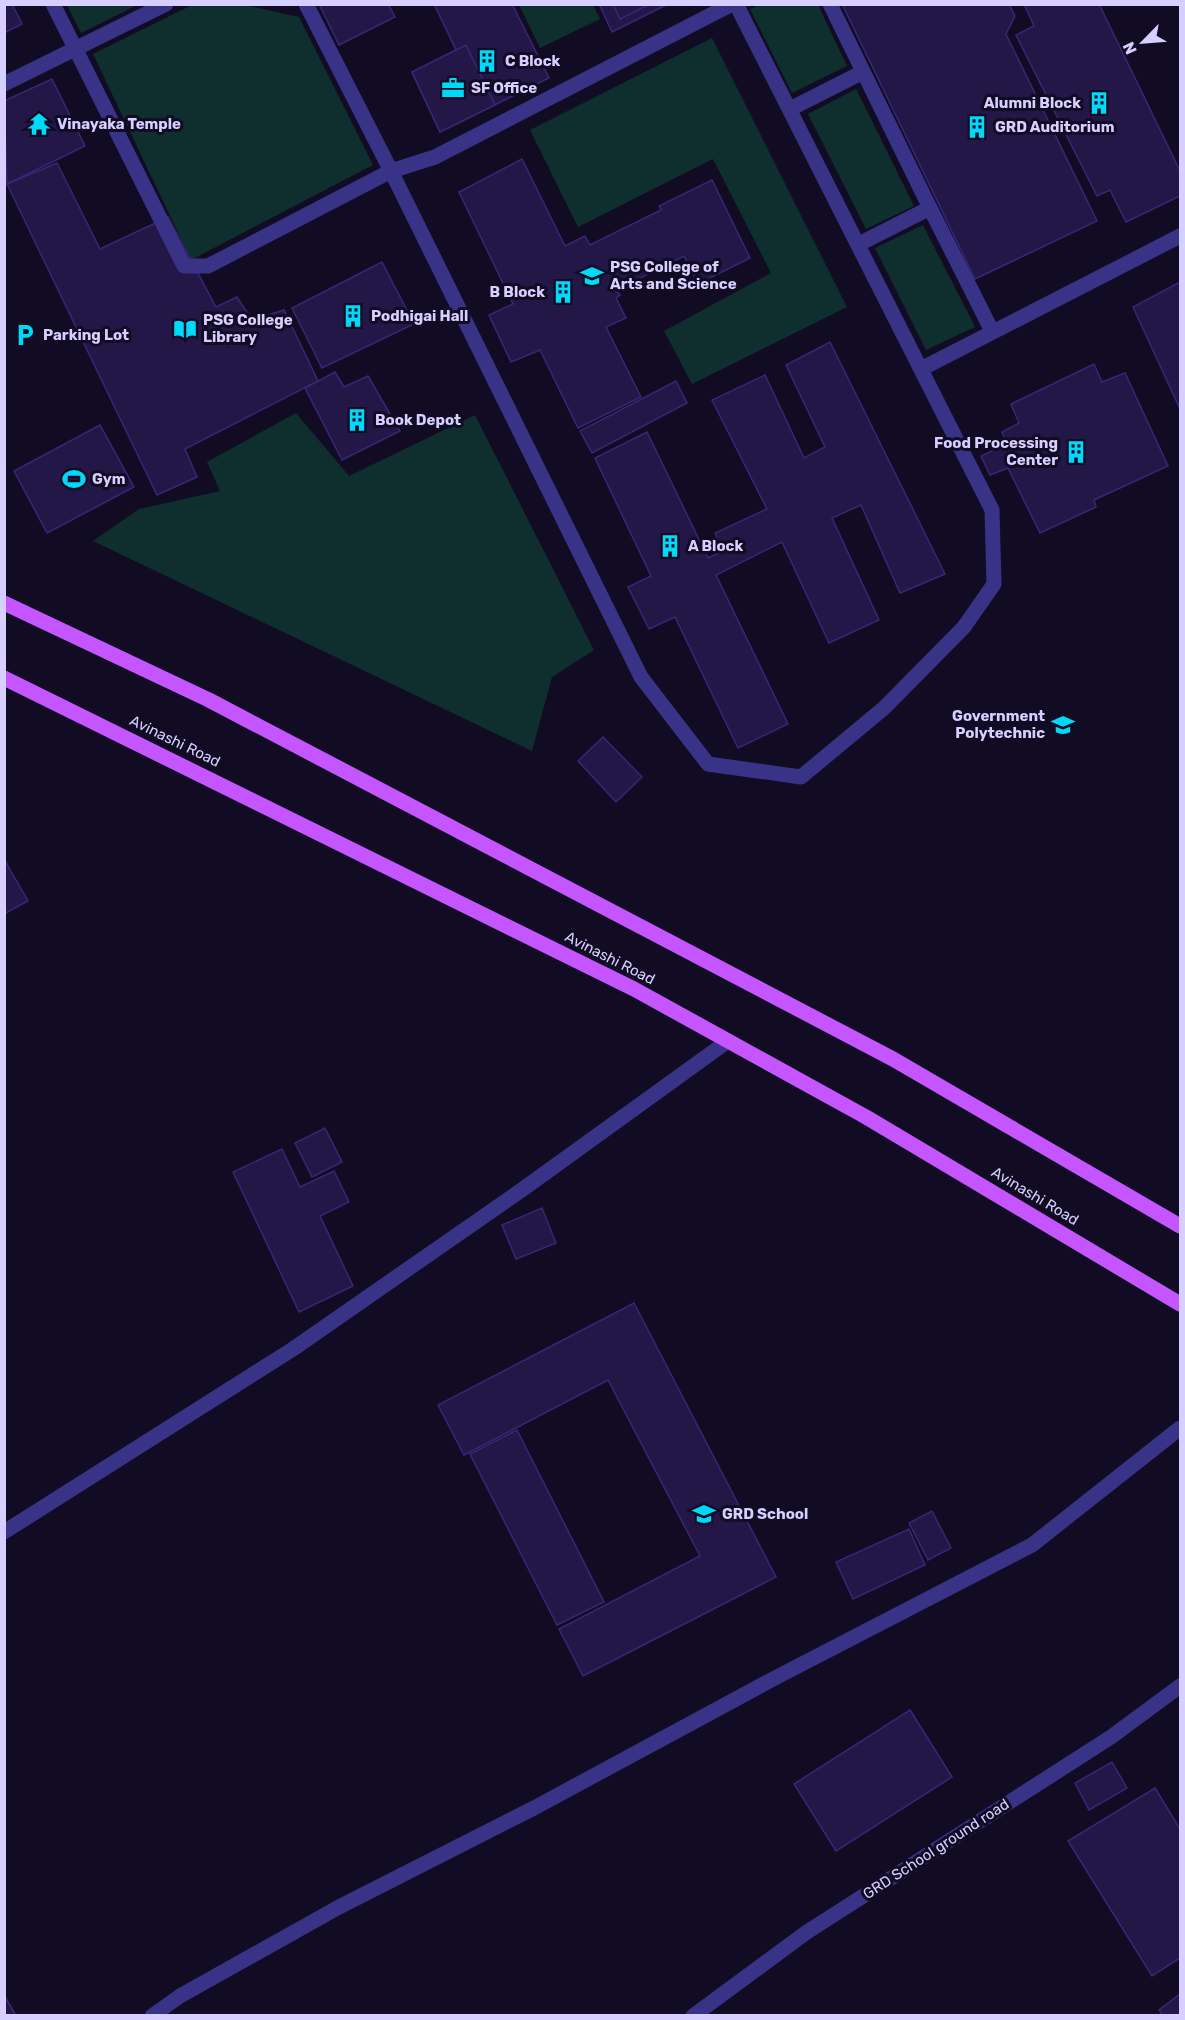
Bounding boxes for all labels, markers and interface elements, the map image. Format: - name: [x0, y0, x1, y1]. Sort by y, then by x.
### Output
- north arrow: [1113, 12, 1173, 72]
- text: N: [1119, 39, 1141, 57]
- building icon: C Block: [474, 48, 500, 74]
- place label: C Block: [505, 52, 561, 70]
- office icon: SF Office: [440, 75, 466, 101]
- place label: SF Office: [471, 79, 537, 97]
- building icon: Alumni Block: [1086, 90, 1112, 116]
- place label: Alumni Block: [984, 94, 1081, 112]
- temple icon: Vinayaka Temple: [26, 111, 52, 137]
- building icon: GRD Auditorium: [964, 114, 990, 140]
- place label: Vinayaka Temple: [57, 115, 181, 133]
- place label: GRD Auditorium: [995, 118, 1114, 136]
- place label: PSG College of Arts and Science: [610, 258, 737, 293]
- school or university icon: PSG College of Arts and Science: [579, 263, 605, 289]
- building icon: B Block: [550, 279, 576, 305]
- place label: B Block: [490, 283, 545, 301]
- building icon: Podhigai Hall: [340, 303, 366, 329]
- place label: Podhigai Hall: [371, 307, 468, 325]
- place label: PSG College Library: [203, 311, 293, 346]
- library icon: PSG College Library: [172, 316, 198, 342]
- parking icon: Parking Lot: [12, 322, 38, 348]
- place label: Parking Lot: [43, 326, 129, 344]
- building icon: Book Depot: [344, 407, 370, 433]
- place label: Book Depot: [375, 411, 461, 429]
- place label: Food Processing Center: [934, 434, 1058, 469]
- building icon: Food Processing Center: [1063, 439, 1089, 465]
- sports icon: Gym: [61, 466, 87, 492]
- place label: Gym: [92, 470, 126, 488]
- building icon: A Block: [657, 533, 683, 559]
- place label: A Block: [688, 537, 743, 555]
- place label: Government Polytechnic: [952, 707, 1045, 742]
- street label: Avinashi Road: [127, 711, 223, 771]
- school or university icon: Government Polytechnic: [1050, 712, 1076, 738]
- street label: Avinashi Road: [562, 928, 658, 988]
- street label: Avinashi Road: [988, 1163, 1082, 1229]
- school or university icon: GRD School: [691, 1501, 717, 1527]
- place label: GRD School: [722, 1505, 808, 1523]
- street label: GRD School ground road: [860, 1795, 1012, 1903]

